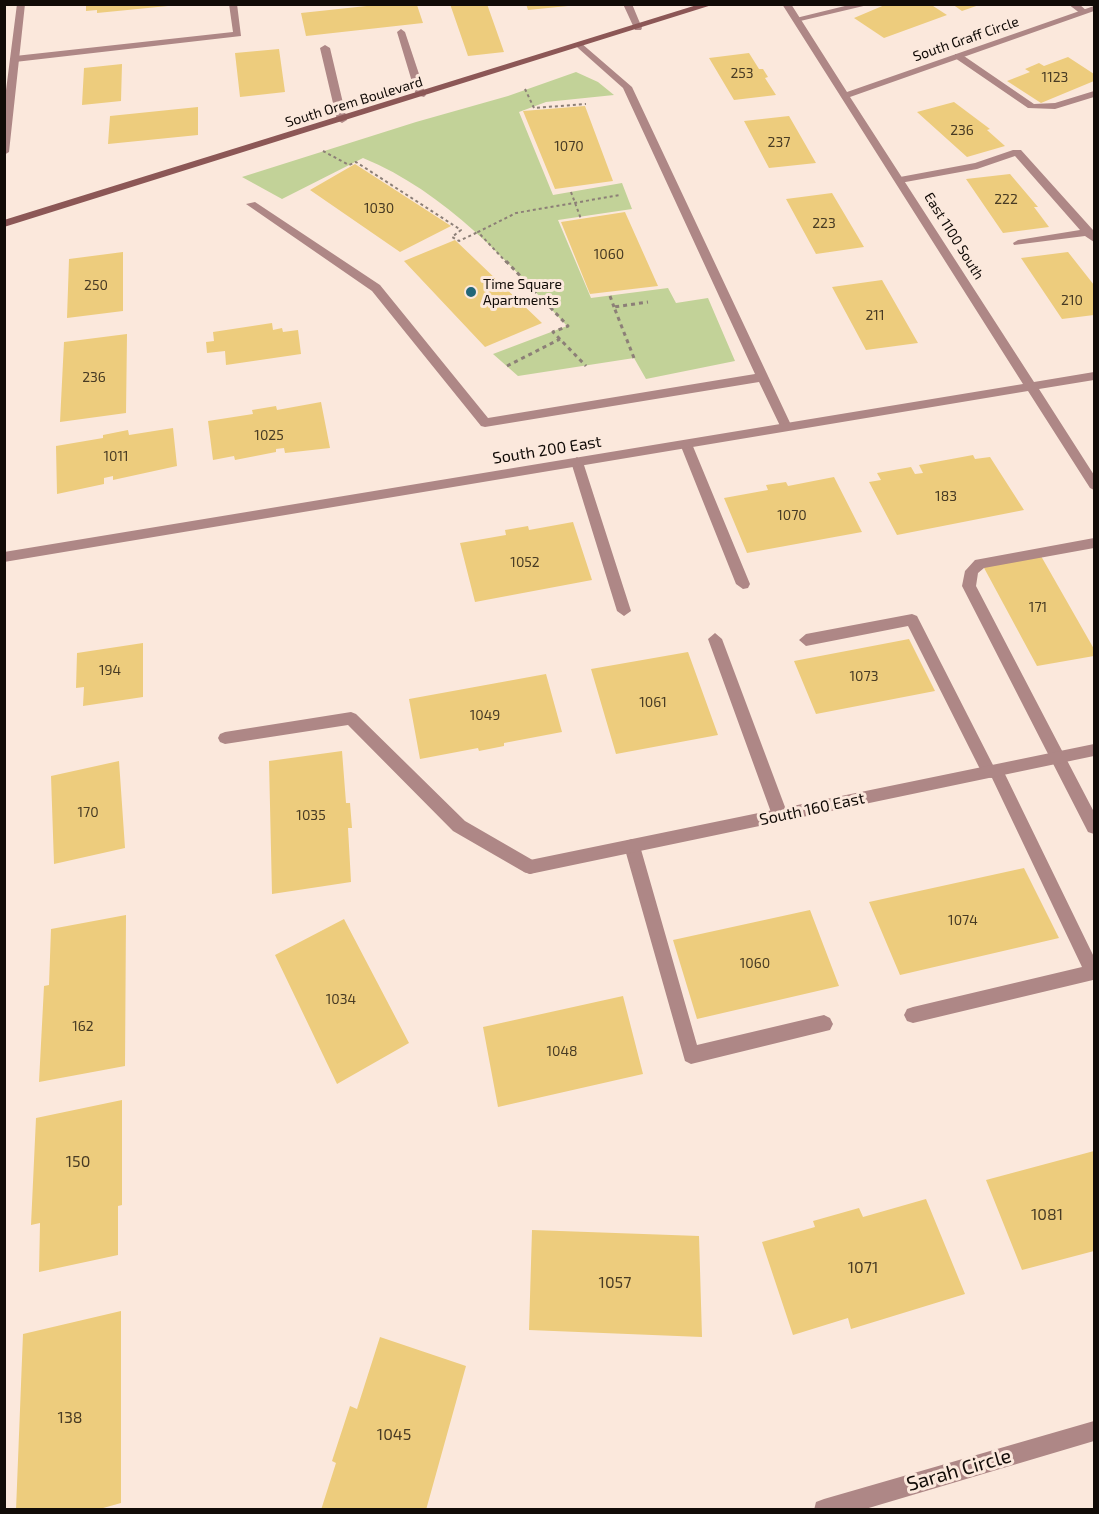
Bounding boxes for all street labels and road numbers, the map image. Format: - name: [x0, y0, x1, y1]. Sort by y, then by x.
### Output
- street label: South Graff Circle: [911, 13, 1021, 65]
- street label: South Orem Boulevard: [283, 73, 425, 131]
- street label: East 1100 South: [921, 189, 987, 283]
- street label: South 200 East: [491, 432, 603, 468]
- street label: South 160 East: [758, 789, 866, 829]
- street label: Sarah Circle: [904, 1444, 1014, 1496]

